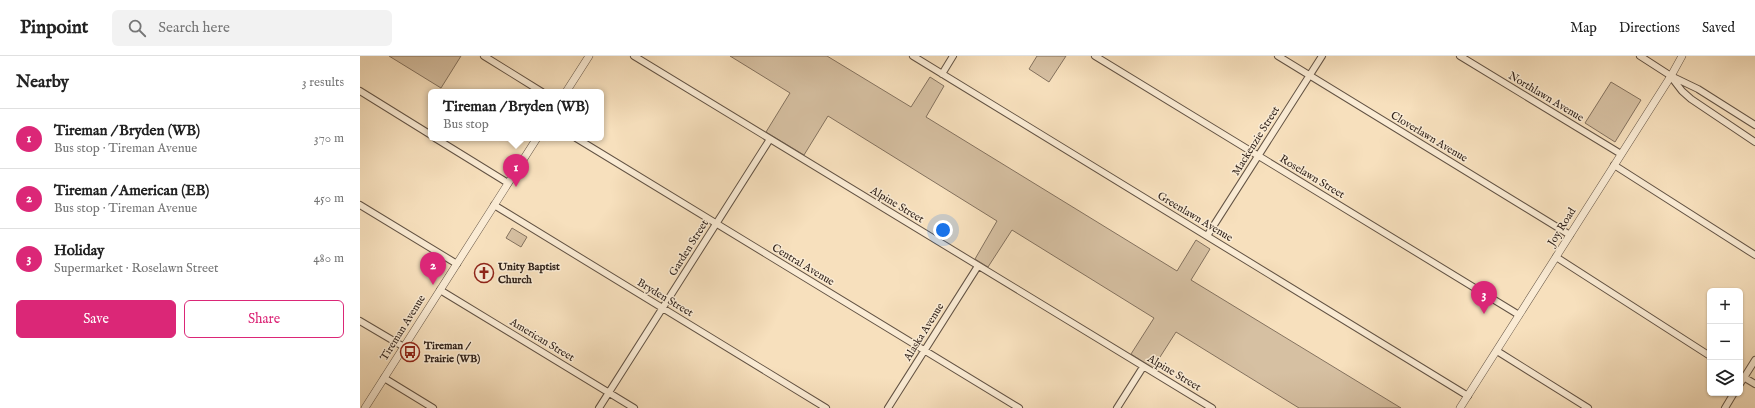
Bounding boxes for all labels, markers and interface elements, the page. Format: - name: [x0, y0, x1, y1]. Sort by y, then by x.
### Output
- search box: [112, 10, 392, 46]
- text: Pinpoint: [20, 16, 88, 40]
- icon: search: [126, 17, 148, 39]
- text: Search here: [158, 18, 230, 37]
- text: Map: [1570, 19, 1597, 37]
- text: Directions: [1619, 19, 1680, 37]
- text: Saved: [1702, 19, 1735, 37]
- street label: Northlawn Avenue: [1506, 69, 1586, 125]
- text: Nearby: [16, 72, 69, 93]
- text: 3 results: [302, 74, 344, 91]
- popup: [428, 89, 604, 141]
- text: Tireman / Bryden (WB): [443, 97, 589, 116]
- street label: Mackenzie Street: [1229, 103, 1283, 178]
- street label: Cloverlawn Avenue: [1388, 109, 1470, 165]
- text: Bus stop: [443, 116, 489, 133]
- text: Tireman / Bryden (WB): [54, 121, 200, 140]
- text: 1: [27, 130, 31, 147]
- text: 370 m: [314, 130, 344, 147]
- text: Bus stop · Tireman Avenue: [54, 140, 197, 157]
- street label: Roselawn Street: [1277, 152, 1347, 202]
- pin: 1: [503, 154, 529, 187]
- text: Tireman / American (EB): [54, 181, 209, 200]
- street label: Alpine Street: [867, 183, 926, 227]
- street label: Greenlawn Avenue: [1155, 189, 1235, 245]
- text: 2: [26, 190, 32, 207]
- text: 450 m: [314, 190, 344, 207]
- text: Bus stop · Tireman Avenue: [54, 200, 197, 217]
- street label: Joy Road: [1544, 205, 1579, 251]
- street label: Garden Street: [666, 217, 712, 279]
- your location: [933, 220, 953, 240]
- text: Holiday: [54, 241, 104, 260]
- street label: Central Avenue: [769, 241, 837, 289]
- text: 3: [27, 250, 31, 267]
- text: 480 m: [313, 250, 344, 267]
- pin: 2: [420, 252, 446, 285]
- text: Supermarket · Roselawn Street: [54, 260, 218, 277]
- place label: Unity Baptist Church: [497, 260, 560, 287]
- church icon: Unity Baptist Church: [473, 262, 495, 284]
- street label: Bryden Street: [634, 276, 696, 320]
- pin: 3: [1471, 281, 1497, 314]
- map controls: [1707, 288, 1743, 396]
- button: +: [1707, 288, 1743, 324]
- street label: Tireman Avenue: [377, 292, 429, 364]
- button: Save: [16, 300, 176, 338]
- button: Share: [184, 300, 344, 338]
- street label: Alaska Avenue: [900, 300, 947, 364]
- street label: American Street: [506, 315, 577, 365]
- button: −: [1707, 324, 1743, 360]
- place label: Tireman / Prairie (WB): [423, 339, 480, 366]
- bus stop icon: Tireman / Prairie (WB): [399, 341, 421, 363]
- street label: Alpine Street: [1144, 351, 1203, 395]
- button: layers: [1707, 360, 1743, 396]

